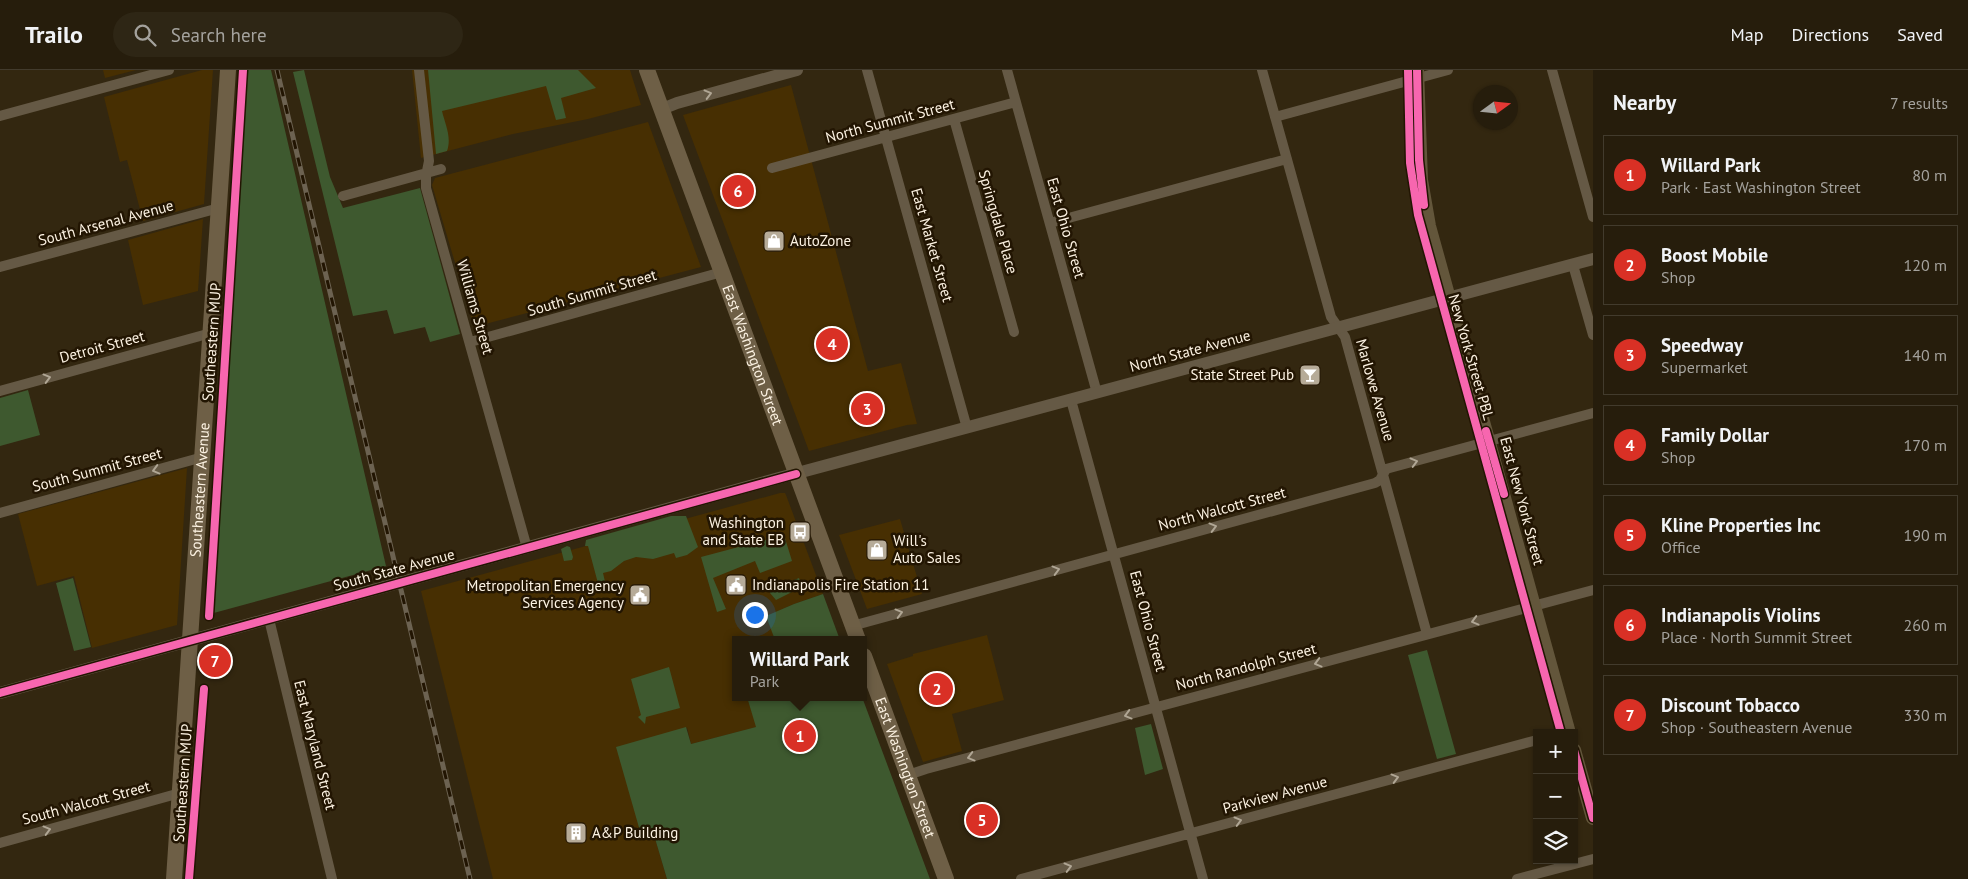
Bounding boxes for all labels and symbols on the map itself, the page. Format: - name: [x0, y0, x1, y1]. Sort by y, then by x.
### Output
- north arrow: [1473, 85, 1518, 130]
- one-way arrow: [704, 89, 712, 100]
- street label: North Summit Street: [823, 94, 956, 147]
- street label: Springdale Place: [975, 168, 1022, 276]
- pin: 6: [722, 172, 754, 210]
- street label: East Ohio Street: [1043, 175, 1090, 280]
- street label: East Market Street: [907, 186, 958, 304]
- street label: South Arsenal Avenue: [36, 195, 176, 250]
- shop icon: AutoZone: [762, 229, 786, 253]
- place label: AutoZone: [790, 231, 851, 250]
- street label: Williams Street: [453, 257, 498, 356]
- street label: South Summit Street: [525, 265, 659, 320]
- street label: Southeastern MUP: [198, 282, 225, 402]
- street label: East Washington Street: [718, 282, 788, 428]
- street label: New York Street PBL: [1444, 292, 1499, 422]
- pin: 4: [816, 325, 848, 363]
- street label: North State Avenue: [1127, 325, 1252, 376]
- street label: Detroit Street: [57, 326, 146, 367]
- street label: Marlowe Avenue: [1352, 337, 1399, 443]
- bar icon: State Street Pub: [1298, 363, 1322, 387]
- place label: State Street Pub: [1191, 365, 1294, 384]
- one-way arrow: [43, 373, 51, 384]
- pin: 3: [851, 390, 883, 428]
- street label: Southeastern Avenue: [185, 422, 213, 558]
- street label: East New York Street: [1496, 435, 1549, 567]
- street label: South Summit Street: [30, 443, 164, 496]
- one-way arrow: [1409, 457, 1417, 467]
- one-way arrow: [152, 464, 160, 474]
- street label: North Walcott Street: [1156, 482, 1288, 535]
- place label: Washington and State EB: [702, 513, 784, 549]
- bus stop icon: Washington and State EB: [788, 520, 812, 544]
- one-way arrow: [1208, 522, 1217, 533]
- place label: Will's Auto Sales: [893, 531, 961, 567]
- shop icon: Will's Auto Sales: [865, 538, 889, 562]
- street label: South State Avenue: [331, 544, 457, 595]
- one-way arrow: [1052, 565, 1061, 576]
- street label: East Ohio Street: [1126, 568, 1171, 673]
- public building icon: Indianapolis Fire Station 11: [724, 573, 748, 597]
- place label: Indianapolis Fire Station 11: [752, 575, 929, 594]
- place label: Metropolitan Emergency Services Agency: [467, 576, 624, 612]
- public building icon: Metropolitan Emergency Services Agency: [628, 583, 652, 607]
- your location: [742, 602, 768, 628]
- one-way arrow: [895, 608, 904, 619]
- one-way arrow: [1471, 615, 1480, 626]
- street label: North Randolph Street: [1174, 639, 1318, 694]
- pin: 7: [199, 642, 231, 680]
- one-way arrow: [1315, 658, 1323, 668]
- pin: 2: [921, 670, 953, 708]
- street label: East Maryland Street: [290, 678, 341, 812]
- street label: East Washington Street: [871, 695, 940, 840]
- one-way arrow: [1124, 709, 1132, 719]
- pin: 1: [784, 717, 816, 755]
- street label: Southeastern MUP: [169, 723, 196, 843]
- one-way arrow: [967, 751, 975, 761]
- street label: Parkview Avenue: [1221, 771, 1329, 818]
- one-way arrow: [1390, 774, 1399, 784]
- street label: South Walcott Street: [20, 776, 152, 829]
- pin: 5: [966, 801, 998, 839]
- one-way arrow: [1234, 816, 1242, 826]
- building icon: A&P Building: [564, 821, 588, 845]
- place label: A&P Building: [592, 823, 678, 842]
- one-way arrow: [42, 825, 51, 835]
- one-way arrow: [1063, 862, 1071, 872]

